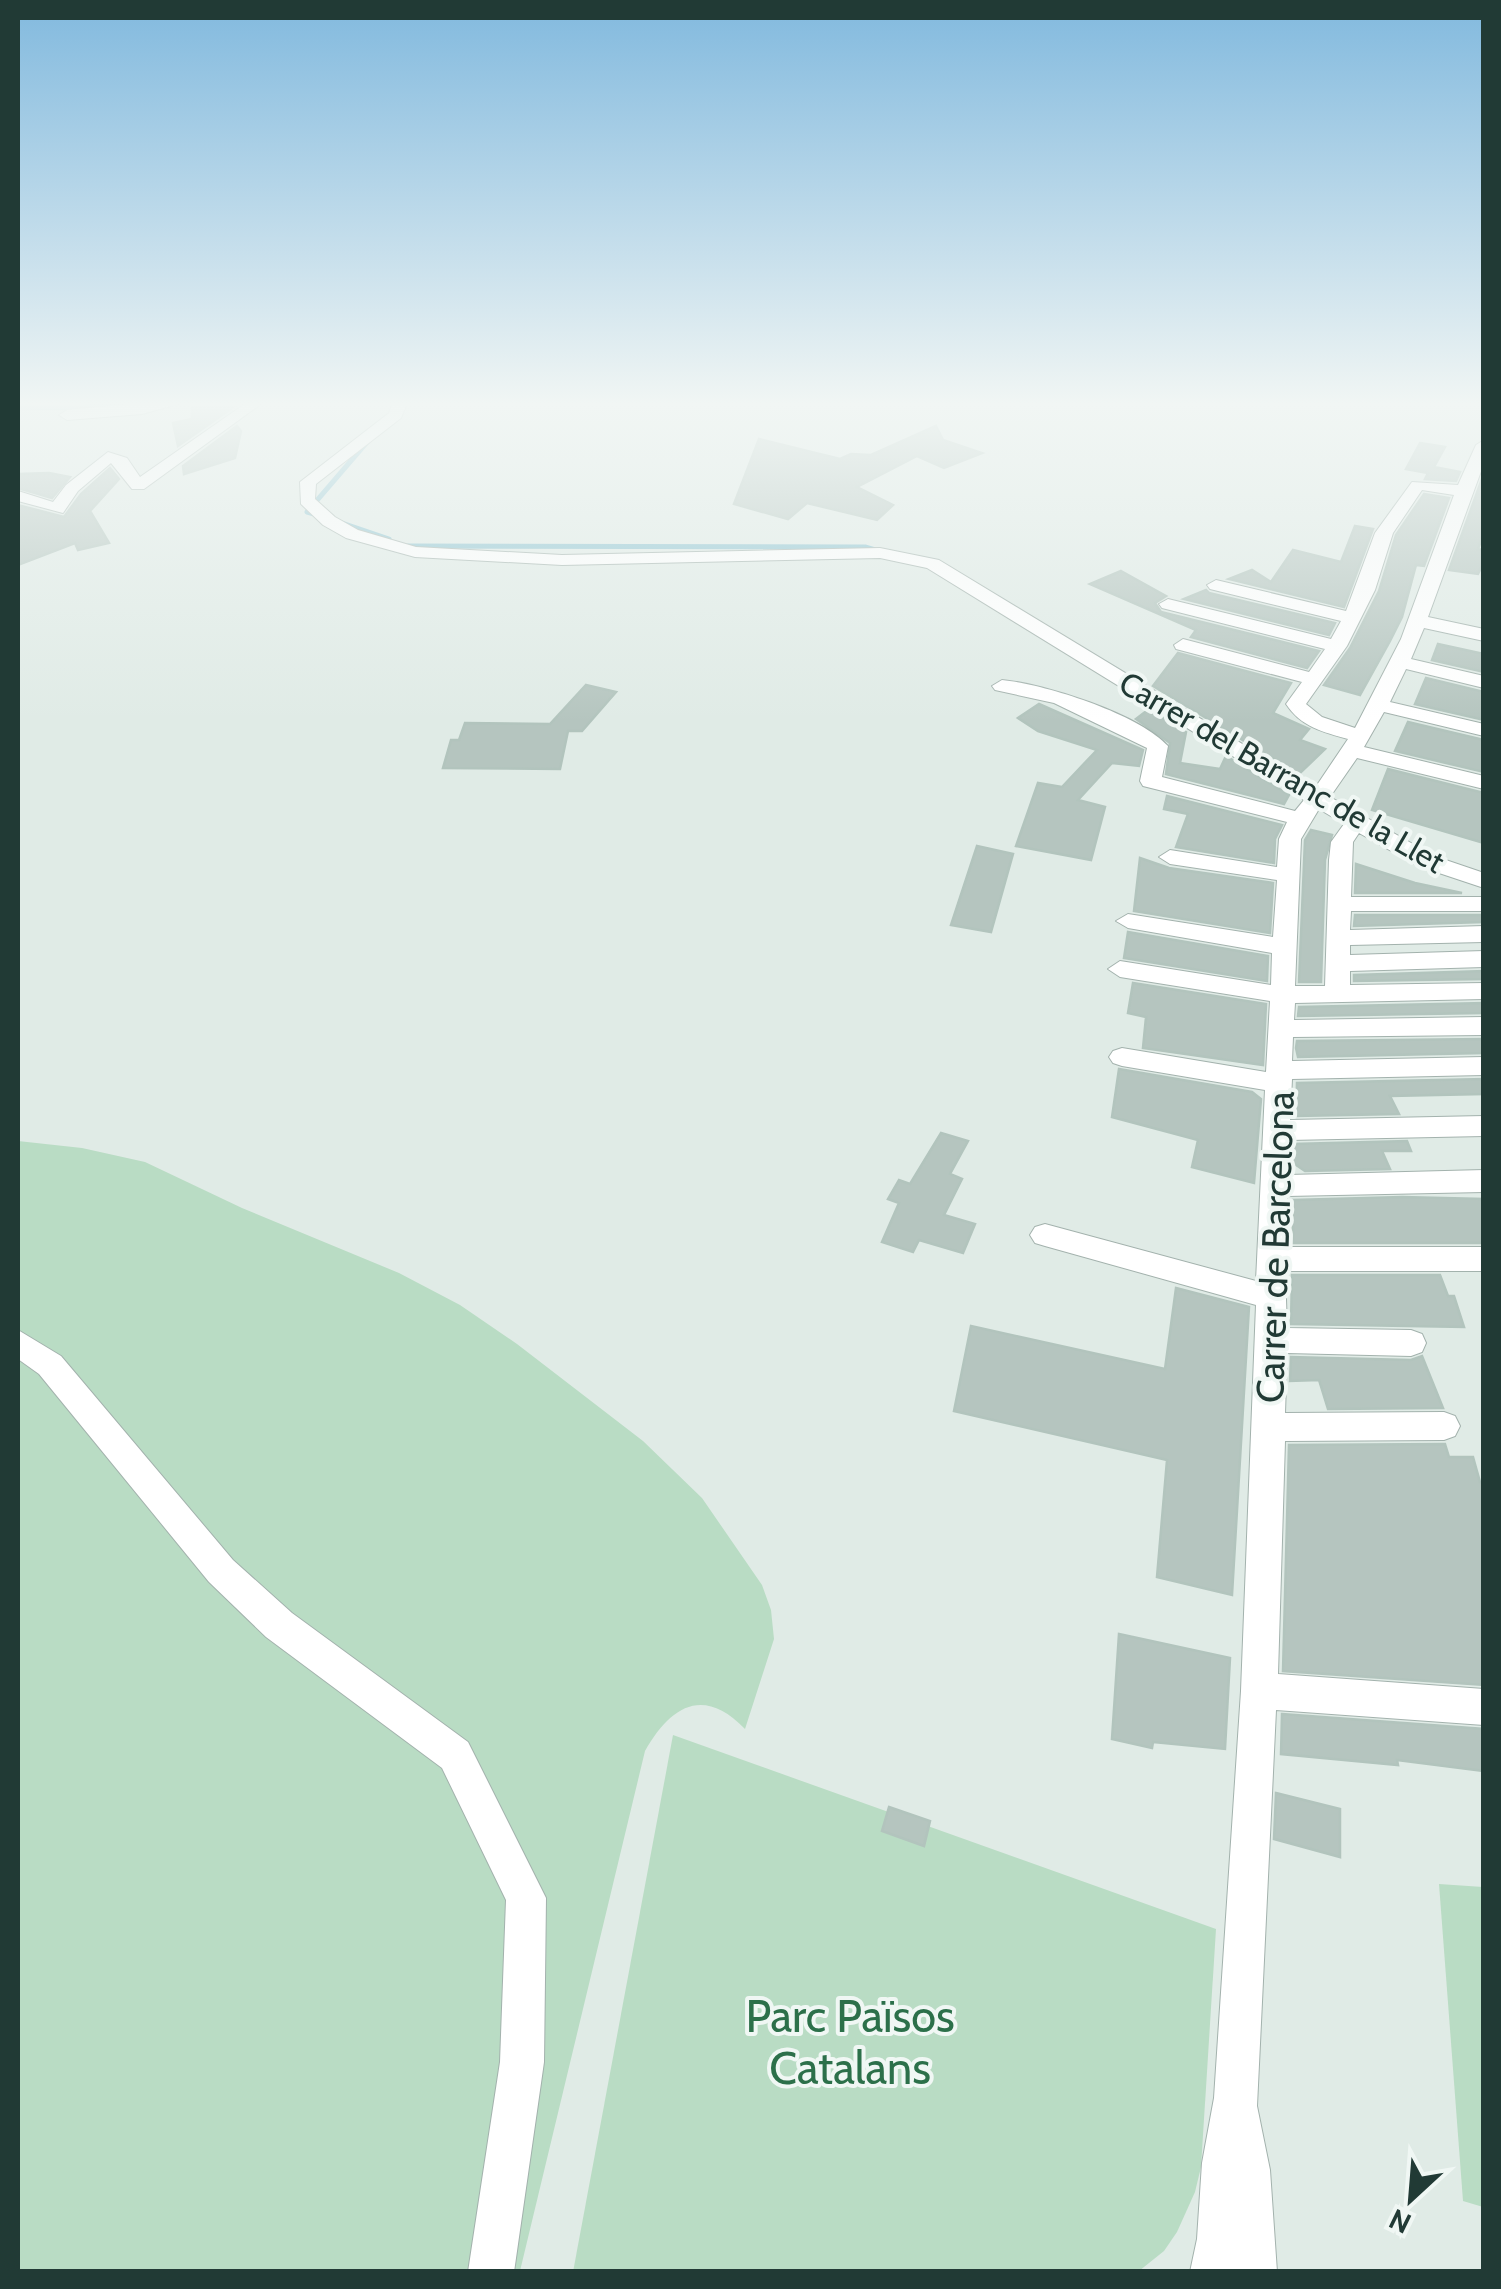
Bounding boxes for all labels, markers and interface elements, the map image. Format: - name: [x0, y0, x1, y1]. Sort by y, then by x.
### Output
- street label: Carrer del Barranc de la Llet: [1112, 663, 1452, 881]
- street label: Carrer de Barcelona: [1246, 1090, 1304, 1404]
- park label: Parc Països Catalans: [745, 1989, 955, 2095]
- north arrow: [1361, 2149, 1461, 2249]
- text: N: [1384, 2202, 1416, 2241]

